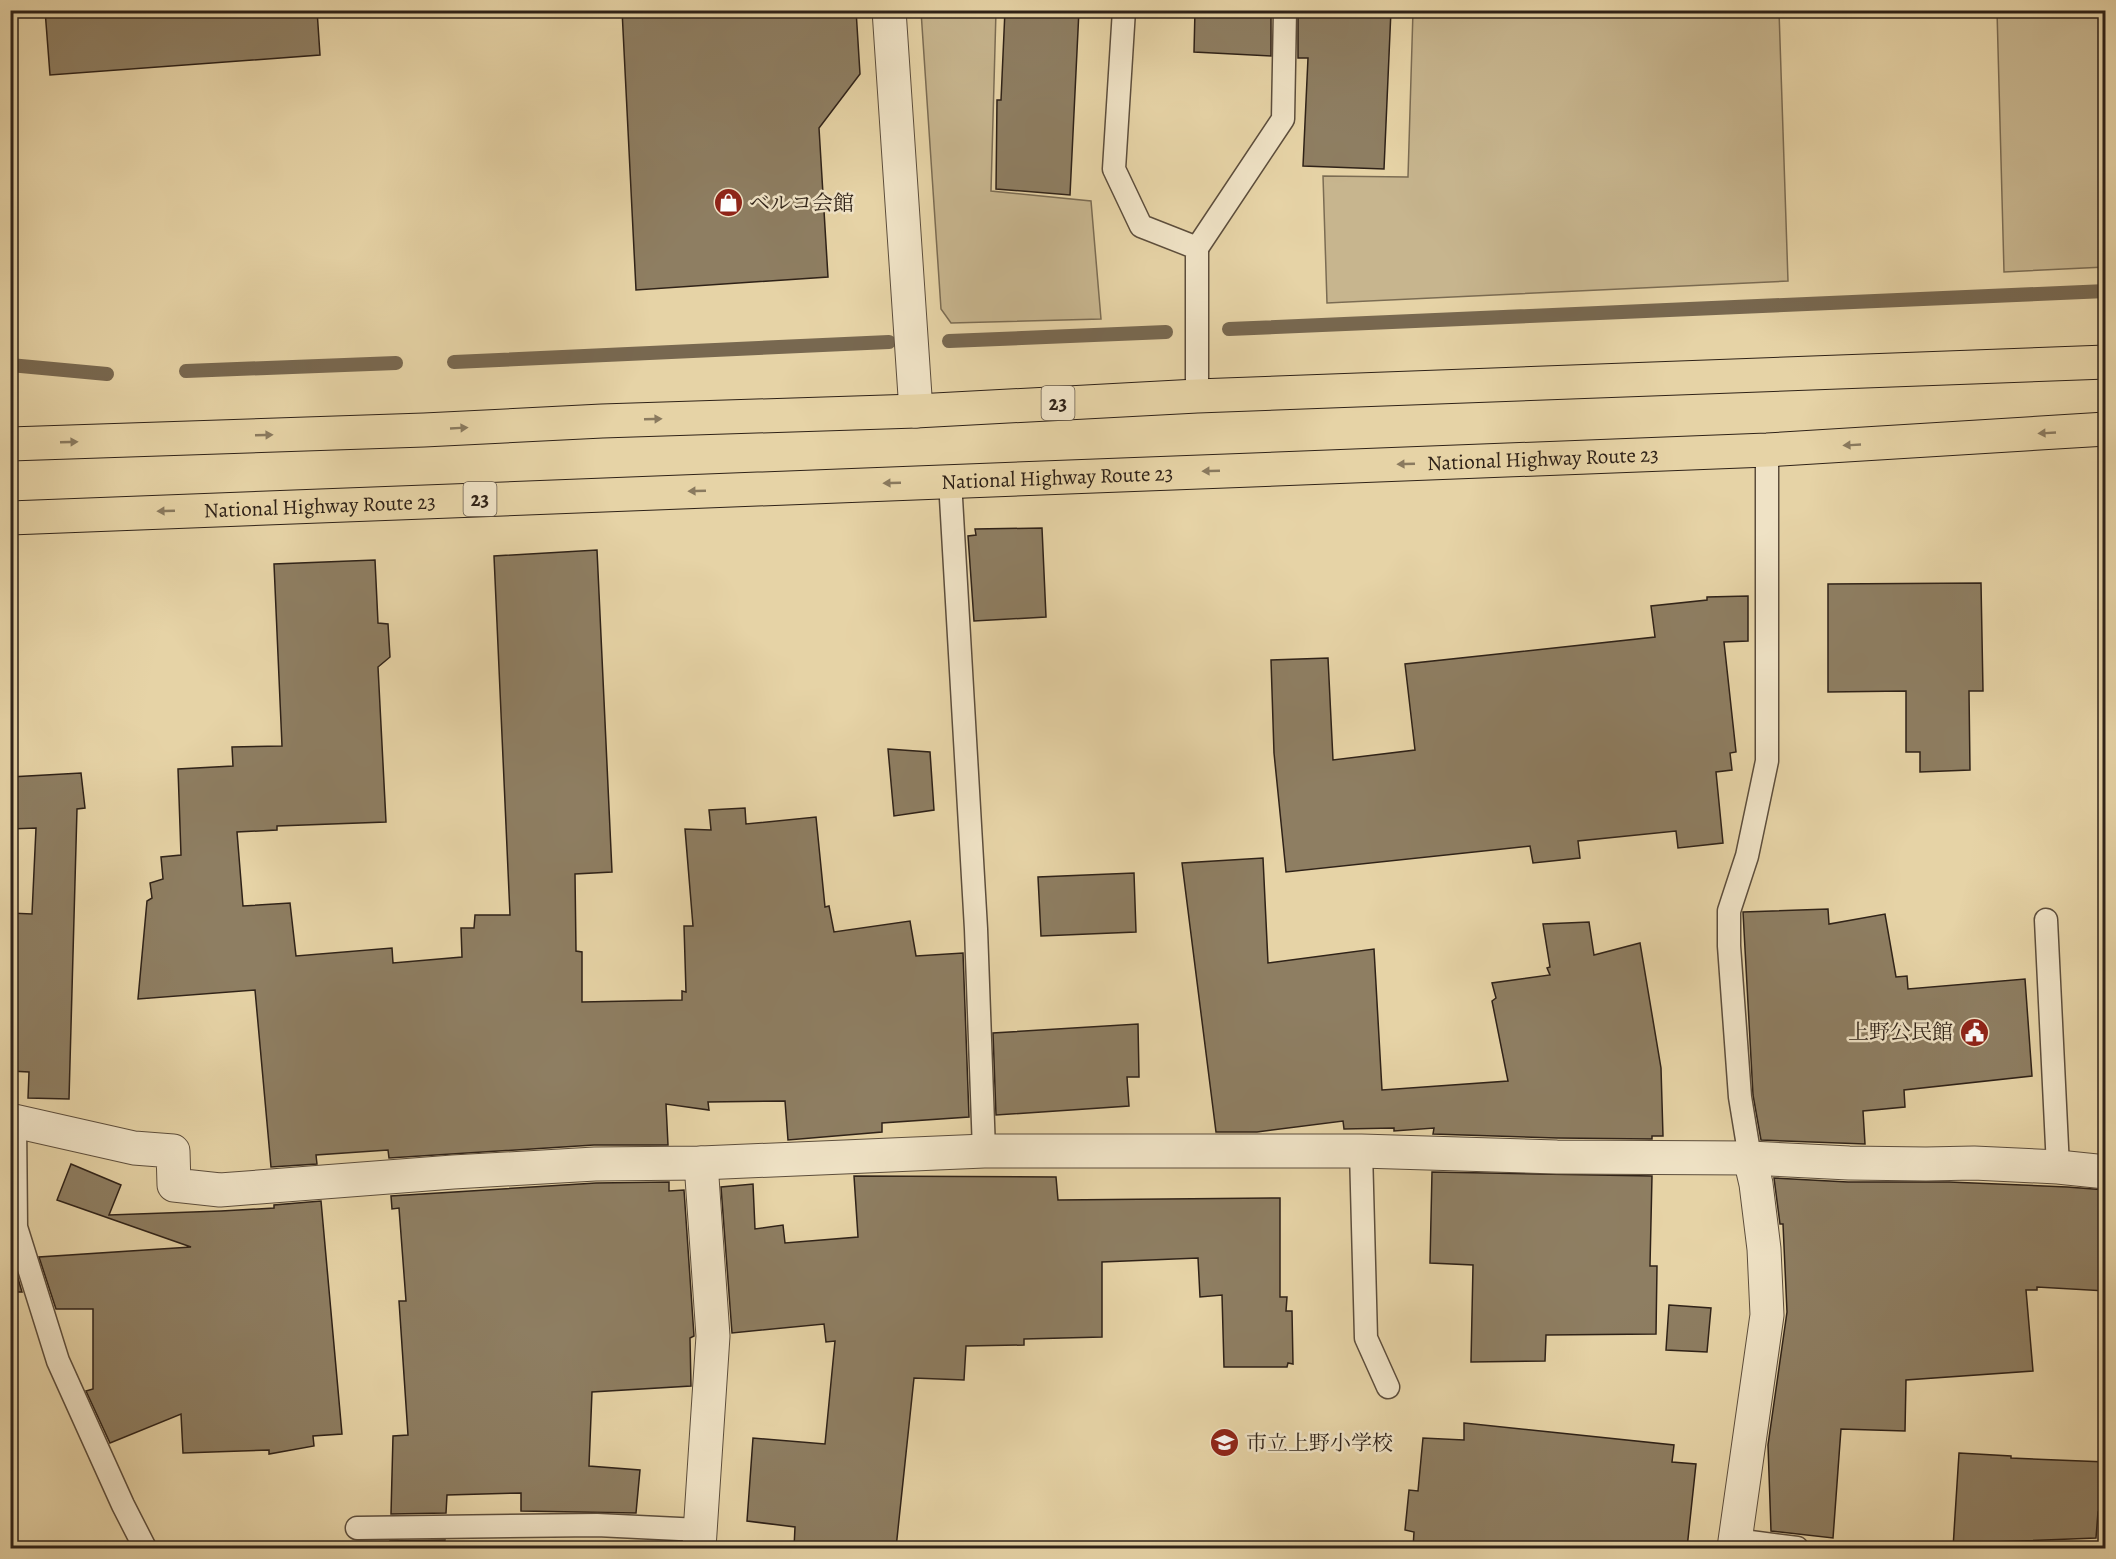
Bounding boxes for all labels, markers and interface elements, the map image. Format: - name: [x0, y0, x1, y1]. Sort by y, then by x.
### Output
- shop icon: ベルコ会館: [712, 187, 744, 219]
- place label: ベルコ会館: [749, 189, 854, 217]
- road number: 23: [1042, 386, 1074, 420]
- one-way arrow: [644, 414, 663, 424]
- one-way arrow: [449, 424, 468, 433]
- one-way arrow: [2038, 428, 2057, 438]
- one-way arrow: [254, 431, 273, 440]
- one-way arrow: [59, 437, 78, 447]
- street label: National Highway Route 23: [1426, 440, 1659, 477]
- one-way arrow: [1843, 440, 1862, 450]
- street label: National Highway Route 23: [941, 459, 1174, 496]
- one-way arrow: [1396, 459, 1415, 468]
- one-way arrow: [1202, 466, 1221, 475]
- one-way arrow: [882, 478, 901, 487]
- road number: 23: [464, 482, 496, 516]
- one-way arrow: [688, 486, 707, 495]
- street label: National Highway Route 23: [203, 488, 436, 524]
- one-way arrow: [157, 507, 176, 516]
- public building icon: 上野公民館: [1958, 1016, 1990, 1048]
- place label: 上野公民館: [1848, 1018, 1953, 1046]
- school or university icon: 市立上野小学校: [1209, 1427, 1241, 1459]
- place label: 市立上野小学校: [1246, 1429, 1393, 1457]

